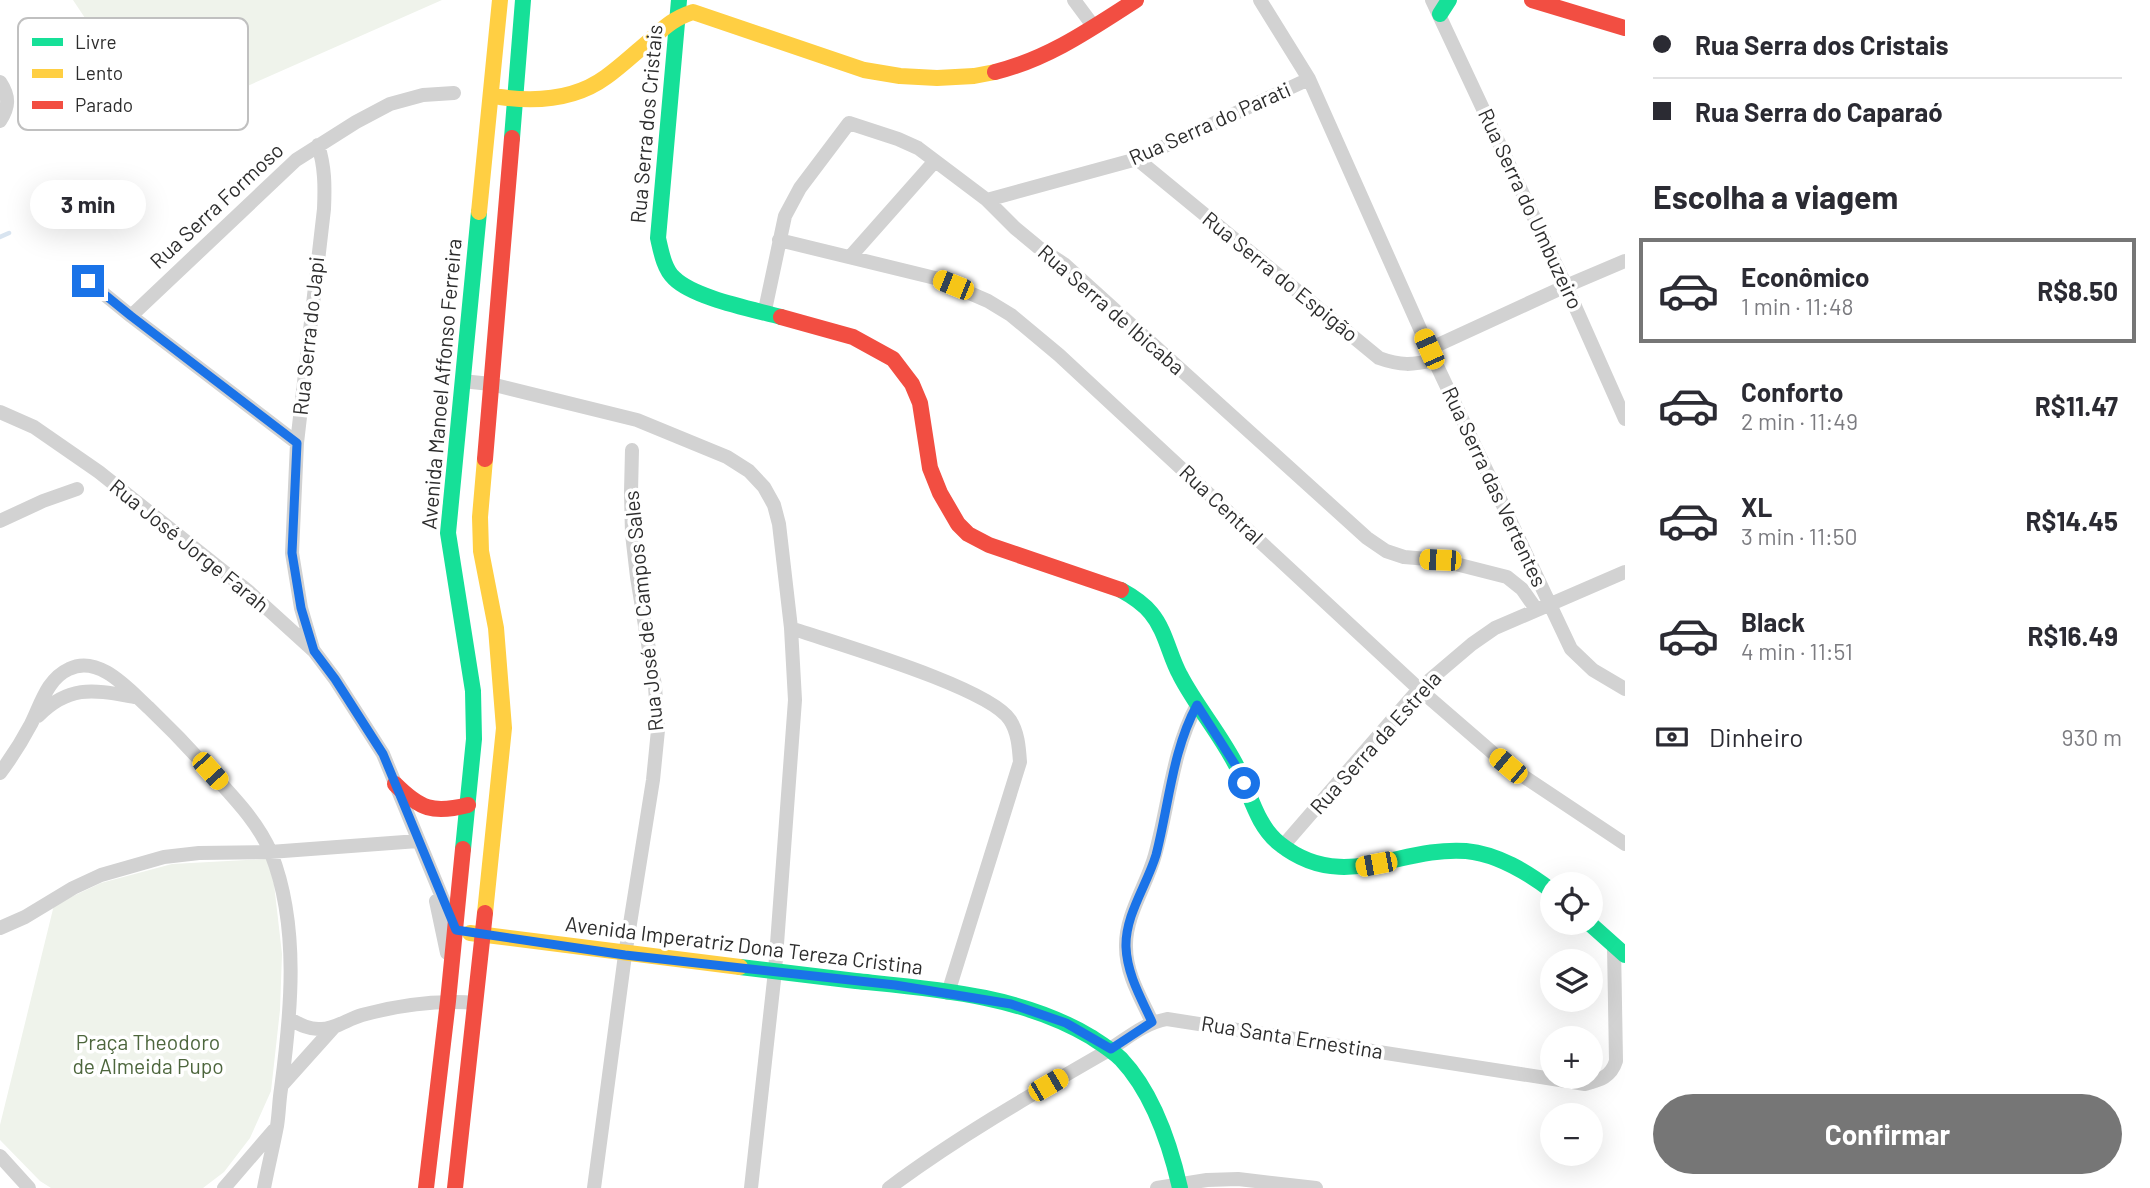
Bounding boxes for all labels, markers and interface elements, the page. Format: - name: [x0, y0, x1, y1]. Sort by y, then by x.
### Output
- legend: [18, 18, 248, 130]
- street label: Rua Serra dos Cristais: [624, 23, 667, 224]
- text: Rua Serra dos Cristais: [1695, 29, 1949, 60]
- text: Livre: [75, 30, 117, 53]
- text: Lento: [75, 61, 123, 84]
- street label: Rua Serra do Parati: [1125, 76, 1294, 169]
- text: Parado: [75, 93, 133, 116]
- text: Rua Serra do Caparaó: [1695, 96, 1943, 127]
- street label: Rua Serra do Umbuzeiro: [1474, 104, 1589, 313]
- street label: Rua Serra Formoso: [144, 137, 288, 273]
- text: Escolha a viagem: [1653, 177, 1898, 215]
- callout: 3 min: [30, 180, 146, 229]
- text: 3 min: [61, 190, 115, 218]
- street label: Rua Serra do Espigão: [1198, 205, 1364, 346]
- street label: Avenida Manoel Affonso Ferreira: [415, 237, 466, 530]
- street label: Rua Serra de Ibicaba: [1034, 239, 1190, 379]
- street label: Rua Serra do Japi: [287, 255, 328, 417]
- icon: car: [1657, 259, 1720, 322]
- text: Econômico: [1741, 261, 1870, 292]
- route end: [72, 265, 104, 297]
- car: [930, 267, 977, 303]
- text: R$8.50: [2037, 275, 2118, 306]
- text: 1 min · 11:48: [1741, 292, 1854, 320]
- car: [1411, 326, 1448, 372]
- icon: car: [1657, 374, 1720, 437]
- text: Conforto: [1741, 376, 1844, 407]
- street label: Rua Serra das Vertentes: [1438, 382, 1553, 590]
- text: R$11.47: [2035, 390, 2118, 421]
- text: 2 min · 11:49: [1741, 407, 1858, 435]
- street label: Rua Central: [1175, 459, 1269, 549]
- street label: Rua José Jorge Farah: [105, 473, 274, 617]
- icon: car: [1657, 489, 1720, 552]
- street label: Rua José de Campos Sales: [617, 490, 668, 733]
- text: XL: [1741, 491, 1772, 522]
- text: R$14.45: [2025, 505, 2118, 536]
- text: 3 min · 11:50: [1741, 522, 1858, 550]
- car: [1419, 549, 1462, 571]
- icon: car: [1657, 604, 1720, 667]
- text: Black: [1741, 606, 1805, 637]
- text: R$16.49: [2027, 620, 2118, 651]
- text: 4 min · 11:51: [1741, 637, 1853, 665]
- street label: Rua Serra da Estrela: [1304, 665, 1446, 819]
- icon: cash: [1653, 718, 1691, 756]
- text: Dinheiro: [1709, 721, 1804, 752]
- text: 930 m: [2062, 723, 2122, 751]
- car: [1486, 744, 1531, 788]
- car: [189, 748, 232, 794]
- route start: [1228, 767, 1260, 799]
- car: [1354, 850, 1399, 878]
- map controls: [1540, 872, 1603, 1166]
- button: locate: [1540, 872, 1603, 935]
- street label: Avenida Imperatriz Dona Tereza Cristina: [564, 910, 924, 979]
- button: layers: [1540, 949, 1603, 1012]
- street label: Rua Santa Ernestina: [1200, 1010, 1385, 1063]
- button: +: [1540, 1026, 1603, 1089]
- park label: Praça Theodoro de Almeida Pupo: [72, 1029, 224, 1078]
- car: [1025, 1065, 1072, 1105]
- button: Confirmar: [1653, 1094, 2122, 1174]
- button: −: [1540, 1103, 1603, 1166]

